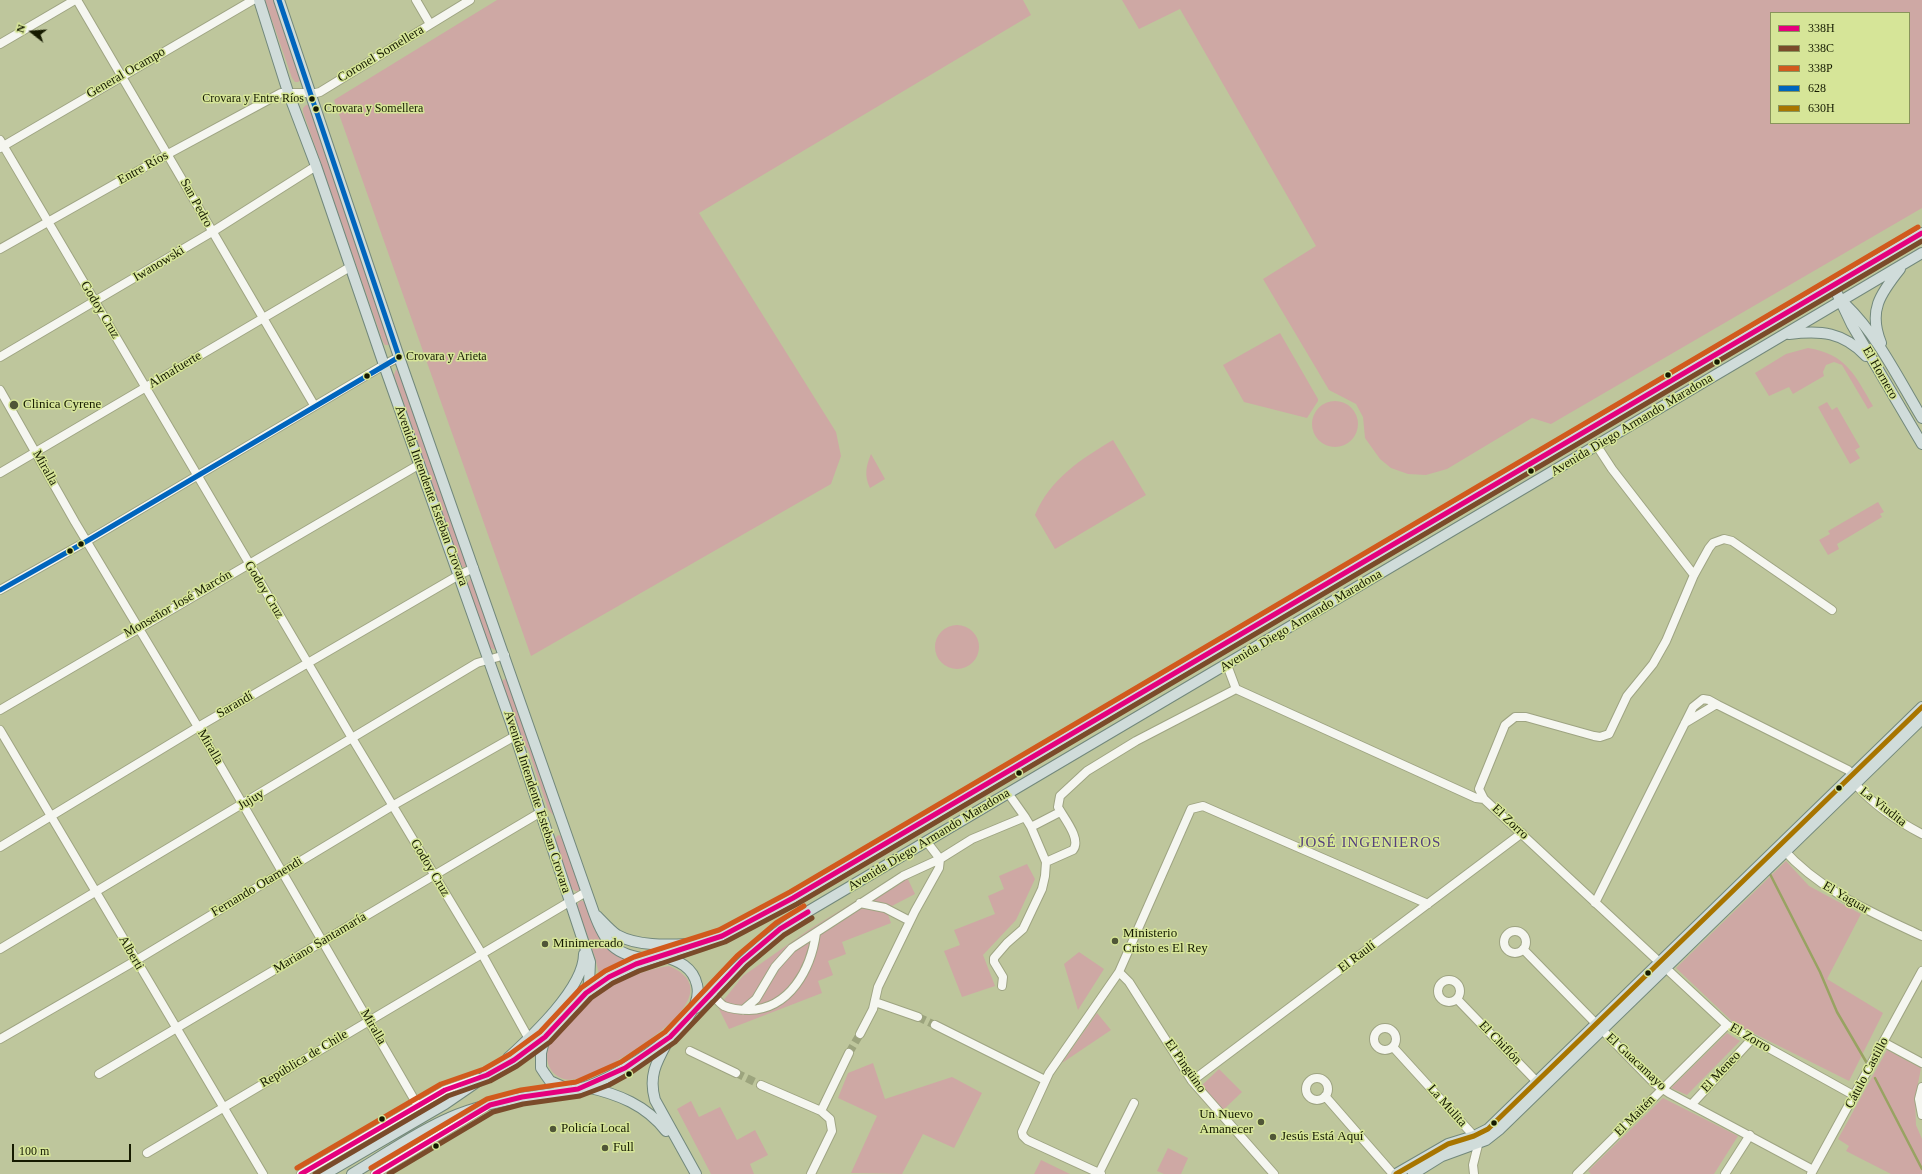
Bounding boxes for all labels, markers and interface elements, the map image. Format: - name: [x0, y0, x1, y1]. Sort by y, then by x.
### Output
- north arrow: [12, 12, 52, 52]
- legend: [1770, 12, 1910, 124]
- text: 338H: [1808, 21, 1835, 35]
- street label: Coronel Somellera: [335, 22, 427, 86]
- text: N: [14, 23, 27, 34]
- text: 338C: [1808, 41, 1834, 55]
- street label: General Ocampo: [84, 44, 168, 102]
- text: 338P: [1808, 61, 1833, 75]
- text: 628: [1808, 81, 1826, 95]
- place label: Crovara y Entre Ríos: [202, 92, 304, 106]
- marker: Crovara y Entre Ríos: [307, 94, 317, 104]
- text: 630H: [1808, 101, 1835, 115]
- place label: Crovara y Somellera: [324, 102, 423, 116]
- marker: Crovara y Somellera: [311, 104, 321, 114]
- street label: Entre Ríos: [115, 148, 171, 188]
- street label: San Pedro: [176, 176, 216, 230]
- street label: Iwanowski: [131, 243, 187, 285]
- street label: Godoy Cruz: [77, 279, 123, 341]
- street label: El Hornero: [1859, 344, 1901, 402]
- street label: Almafuerte: [146, 348, 204, 392]
- place label: Crovara y Arieta: [406, 350, 487, 364]
- marker: Crovara y Arieta: [394, 352, 404, 362]
- unlabelled marker: [1712, 357, 1722, 367]
- street label: Avenida Diego Armando Maradona: [1548, 370, 1716, 480]
- unlabelled marker: [1663, 370, 1673, 380]
- unlabelled marker: [362, 371, 372, 381]
- place label: Clinica Cyrene: [23, 397, 101, 413]
- marker: Clinica Cyrene: [8, 399, 20, 411]
- street label: Avenida Intendente Esteban Crovara: [391, 404, 471, 588]
- street label: Miralla: [29, 447, 61, 489]
- unlabelled marker: [1526, 466, 1536, 476]
- unlabelled marker: [76, 539, 86, 549]
- unlabelled marker: [65, 546, 75, 556]
- street label: Godoy Cruz: [241, 559, 287, 621]
- street label: Avenida Diego Armando Maradona: [1217, 566, 1385, 676]
- street label: Monseñor José Marcón: [121, 567, 235, 641]
- street label: Sarandí: [214, 688, 256, 722]
- street label: Avenida Intendente Esteban Crovara: [500, 709, 574, 895]
- street label: Miralla: [194, 727, 226, 767]
- unlabelled marker: [1014, 768, 1024, 778]
- unlabelled marker: [1834, 783, 1844, 793]
- street label: La Viudita: [1856, 784, 1910, 830]
- street label: Avenida Diego Armando Maradona: [845, 785, 1013, 895]
- street label: Jujuy: [235, 786, 267, 814]
- street label: El Zorro: [1488, 801, 1532, 843]
- district label: JOSÉ INGENIEROS: [1299, 834, 1441, 852]
- street label: Godoy Cruz: [407, 837, 453, 899]
- street label: Fernando Otamendi: [209, 854, 305, 920]
- street label: El Yaguar: [1820, 878, 1872, 918]
- street label: Mariano Santamaría: [271, 909, 369, 977]
- place label: Ministerio Cristo es El Rey: [1123, 926, 1208, 957]
- street label: Alberti: [115, 933, 147, 973]
- place label: Minimercado: [553, 936, 623, 952]
- marker: Ministerio Cristo es El Rey: [1110, 936, 1120, 946]
- street label: El Raulí: [1335, 938, 1379, 976]
- marker: Minimercado: [540, 939, 550, 949]
- unlabelled marker: [1643, 968, 1653, 978]
- street label: Miralla: [357, 1007, 389, 1047]
- street label: El Chiflón: [1475, 1018, 1525, 1068]
- street label: El Zorro: [1727, 1020, 1773, 1056]
- street label: República de Chile: [257, 1027, 351, 1091]
- street label: El Guacamayo: [1603, 1030, 1669, 1094]
- street label: Cátulo Castillo: [1842, 1035, 1892, 1111]
- street label: El Pingüino: [1161, 1036, 1209, 1096]
- street label: El Meneo: [1698, 1048, 1744, 1096]
- unlabelled marker: [624, 1069, 634, 1079]
- street label: La Mulita: [1424, 1082, 1470, 1130]
- street label: El Maitén: [1611, 1092, 1659, 1140]
- place label: Un Nuevo Amanecer: [1199, 1107, 1253, 1138]
- unlabelled marker: [377, 1114, 387, 1124]
- marker: Un Nuevo Amanecer: [1256, 1117, 1266, 1127]
- unlabelled marker: [1489, 1118, 1499, 1128]
- place label: Policía Local: [561, 1121, 630, 1137]
- marker: Policía Local: [548, 1124, 558, 1134]
- place label: Jesús Está Aquí: [1281, 1129, 1363, 1145]
- marker: Jesús Está Aquí: [1268, 1132, 1278, 1142]
- scale bar: [14, 1136, 133, 1162]
- place label: Full: [613, 1140, 634, 1156]
- unlabelled marker: [431, 1141, 441, 1151]
- marker: Full: [600, 1143, 610, 1153]
- text: 100 m: [19, 1144, 49, 1158]

